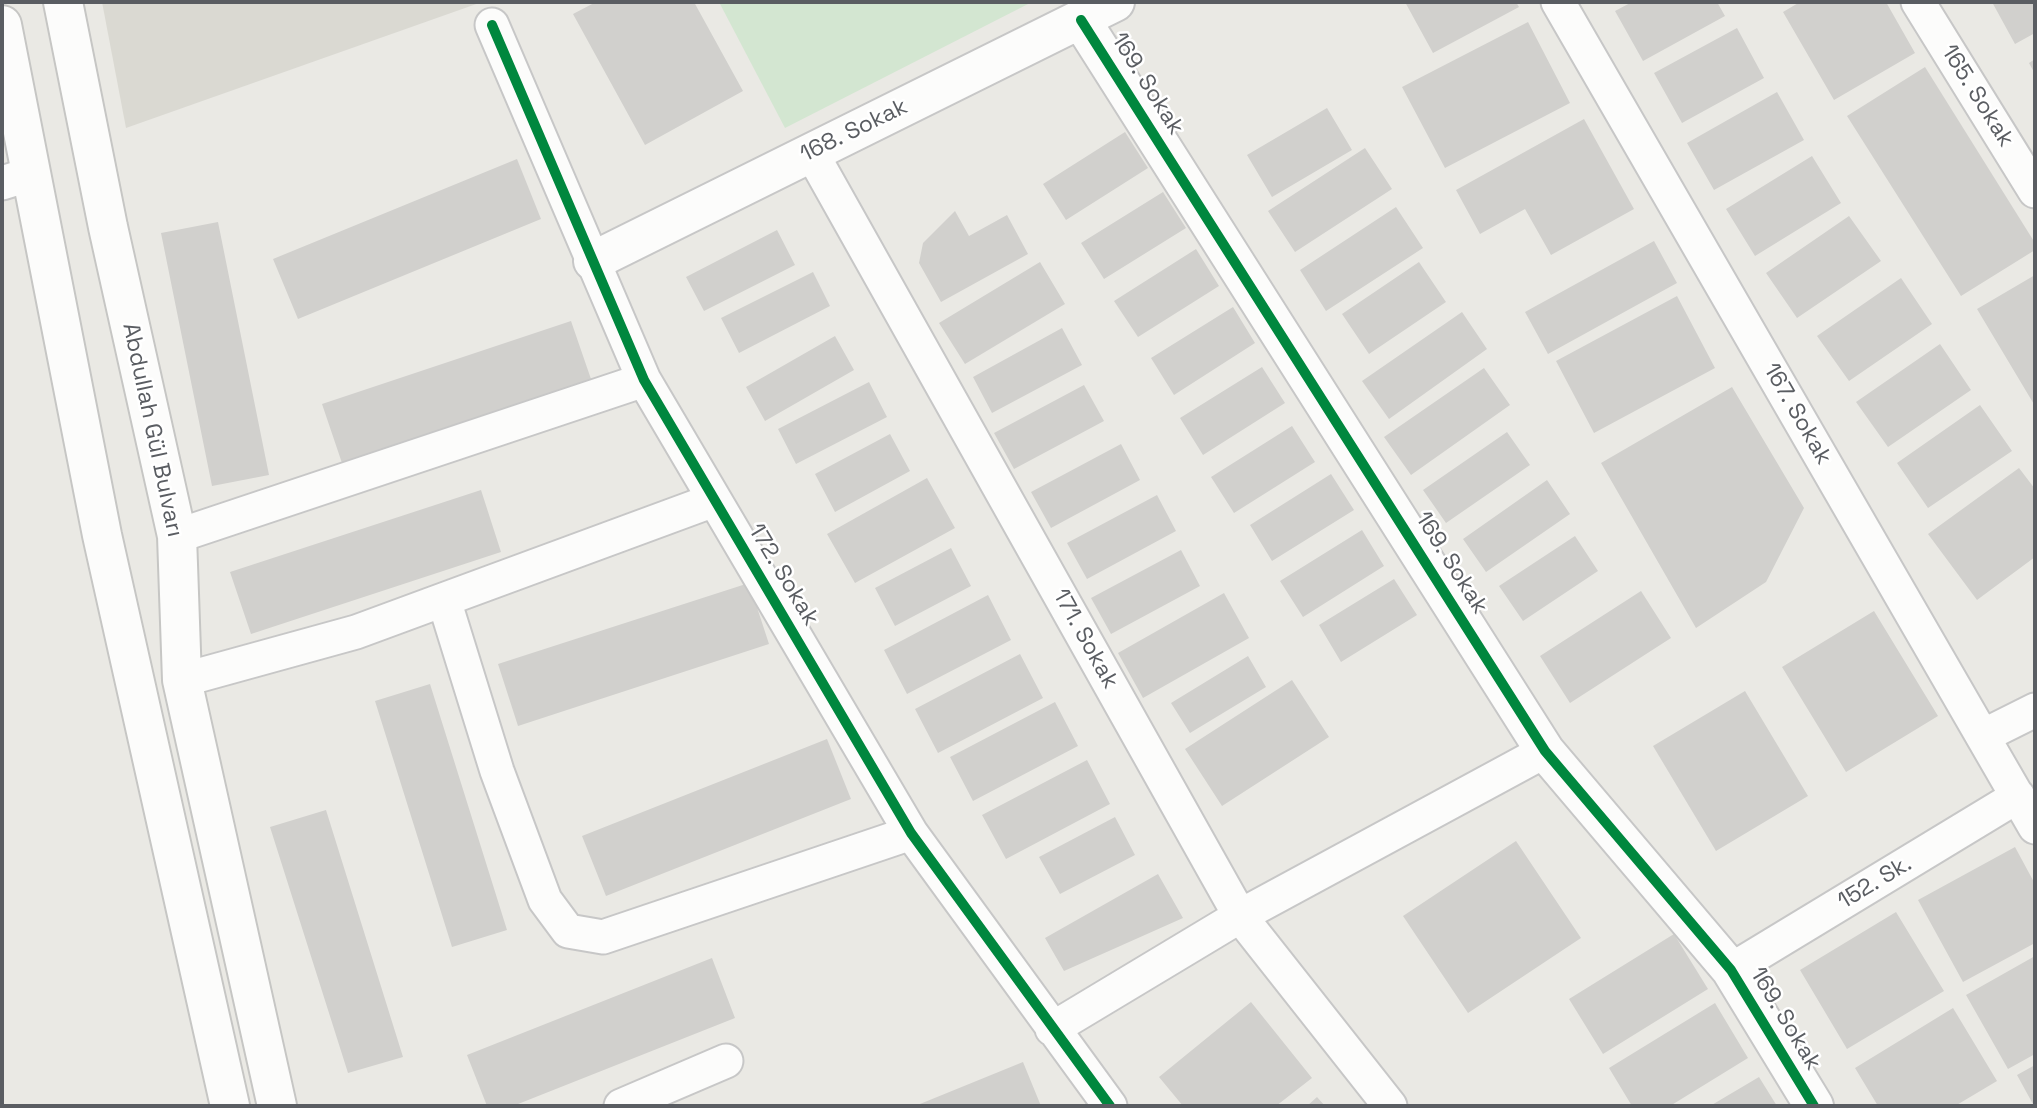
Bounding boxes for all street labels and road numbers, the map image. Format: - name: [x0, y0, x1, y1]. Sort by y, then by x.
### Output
- street label: 169. Sokak: [1105, 28, 1189, 140]
- street label: 165. Sokak: [1935, 40, 2019, 152]
- street label: 168. Sokak: [796, 93, 912, 169]
- street label: Abdullah Gül Bulvarı: [116, 321, 188, 539]
- street label: 167. Sokak: [1757, 358, 1837, 470]
- street label: 169. Sokak: [1409, 507, 1493, 619]
- street label: 172. Sokak: [742, 519, 824, 631]
- street label: 171. Sokak: [1046, 584, 1124, 694]
- street label: 152. Sk.: [1833, 850, 1917, 916]
- street label: 169. Sokak: [1743, 962, 1827, 1076]

